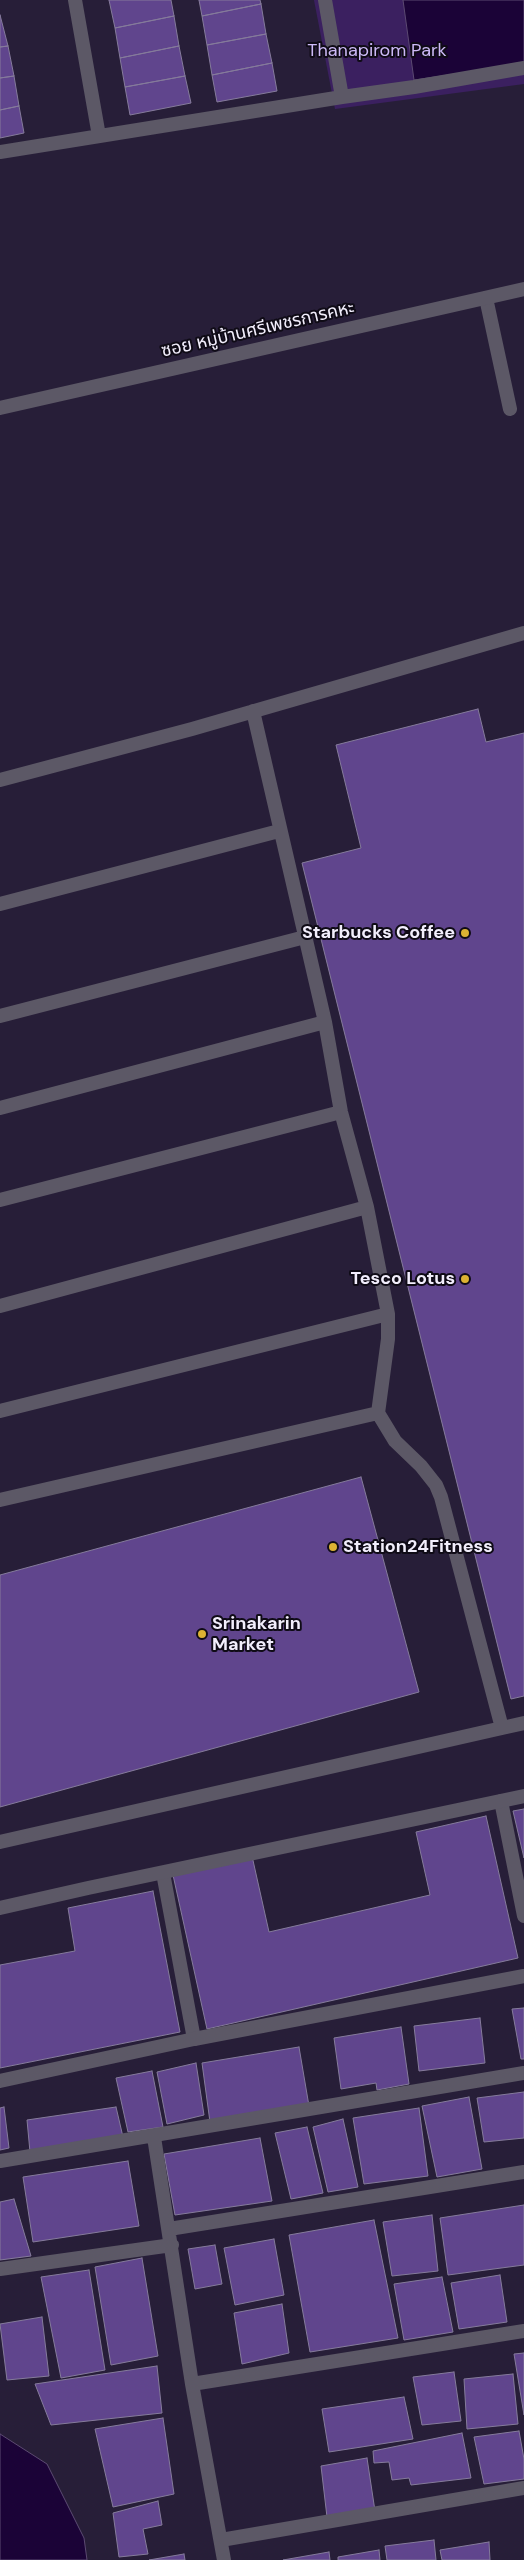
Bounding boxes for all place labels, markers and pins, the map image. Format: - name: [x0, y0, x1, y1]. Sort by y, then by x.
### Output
- place label: Starbucks Coffee: [302, 922, 455, 944]
- marker: Starbucks Coffee: [459, 927, 471, 939]
- place label: Tesco Lotus: [351, 1268, 455, 1290]
- marker: Tesco Lotus: [459, 1273, 471, 1285]
- place label: Station24Fitness: [343, 1536, 493, 1558]
- marker: Station24Fitness: [327, 1541, 339, 1553]
- place label: Srinakarin Market: [212, 1613, 301, 1656]
- marker: Srinakarin Market: [196, 1628, 208, 1640]

